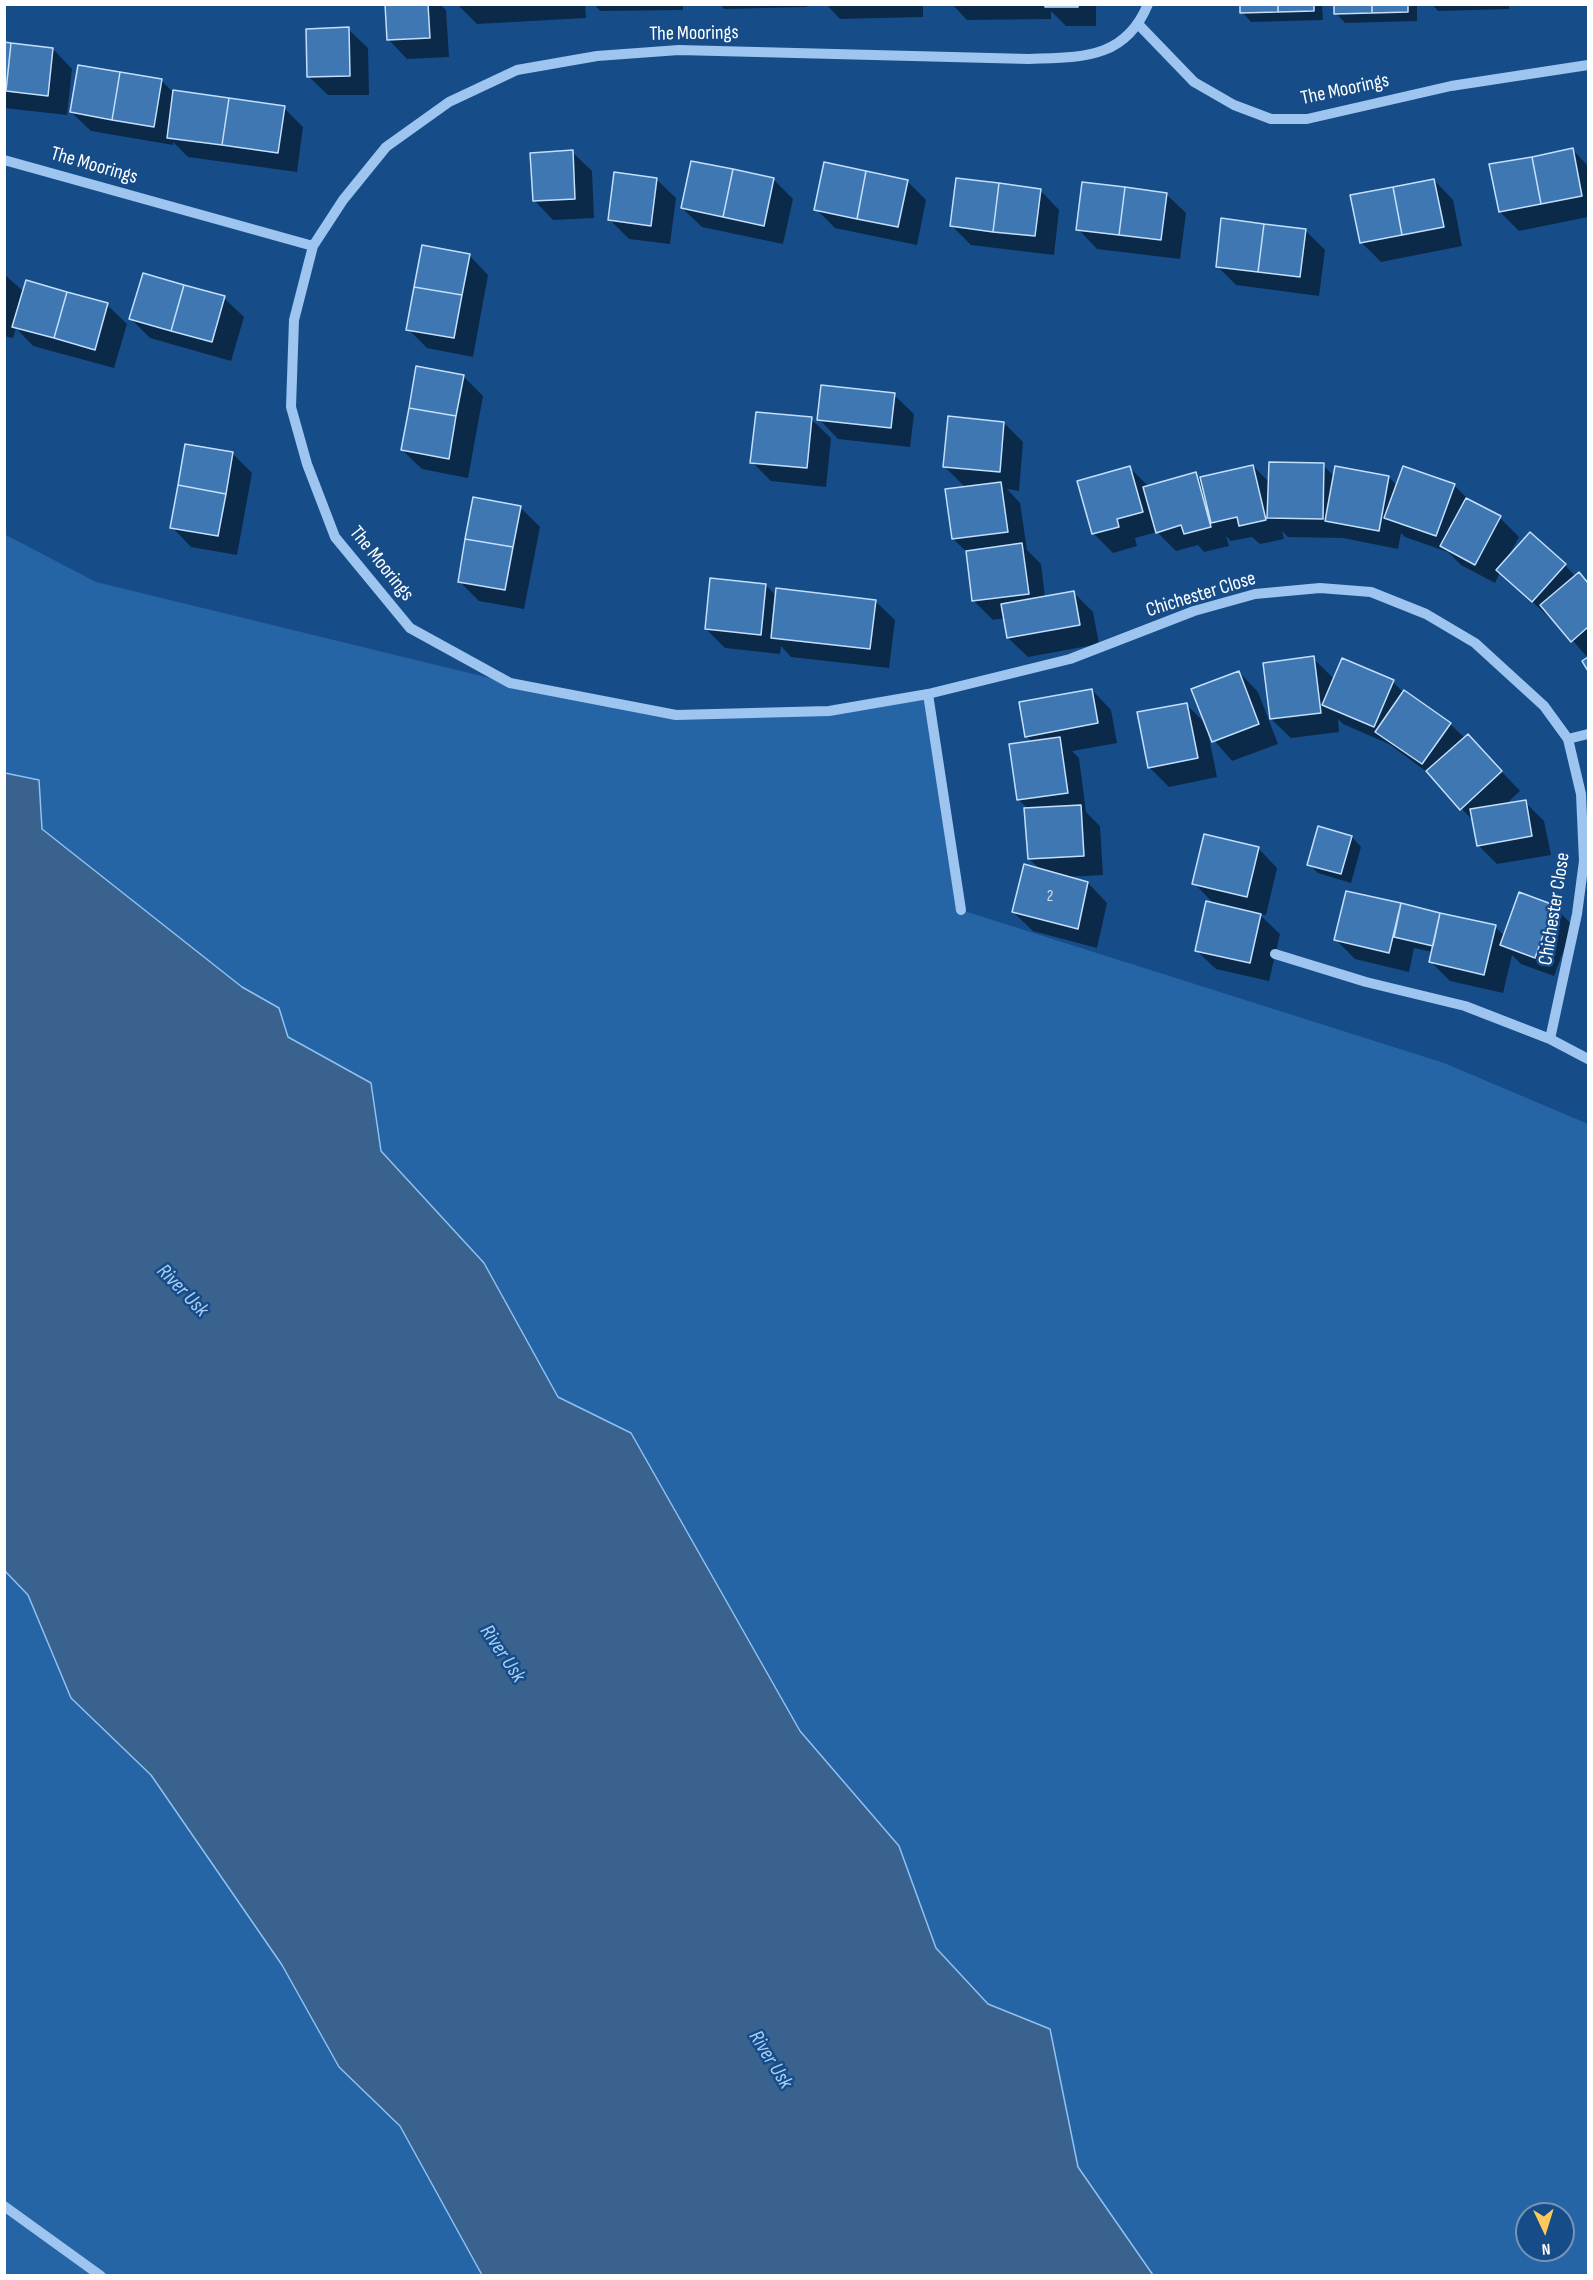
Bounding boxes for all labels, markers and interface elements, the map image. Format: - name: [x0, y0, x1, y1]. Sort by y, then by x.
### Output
- street label: The Moorings: [649, 21, 739, 47]
- street label: The Moorings: [1299, 69, 1391, 111]
- street label: The Moorings: [48, 142, 140, 190]
- street label: The Moorings: [344, 522, 418, 606]
- street label: Chichester Close: [1143, 567, 1259, 623]
- street label: Chichester Close: [1534, 851, 1576, 967]
- house number: 2: [1047, 887, 1053, 907]
- water label: River Usk: [151, 1259, 213, 1323]
- water label: River Usk: [474, 1620, 530, 1688]
- water label: River Usk: [742, 2026, 798, 2094]
- north arrow: [1515, 2202, 1575, 2262]
- text: N: [1541, 2239, 1551, 2258]

